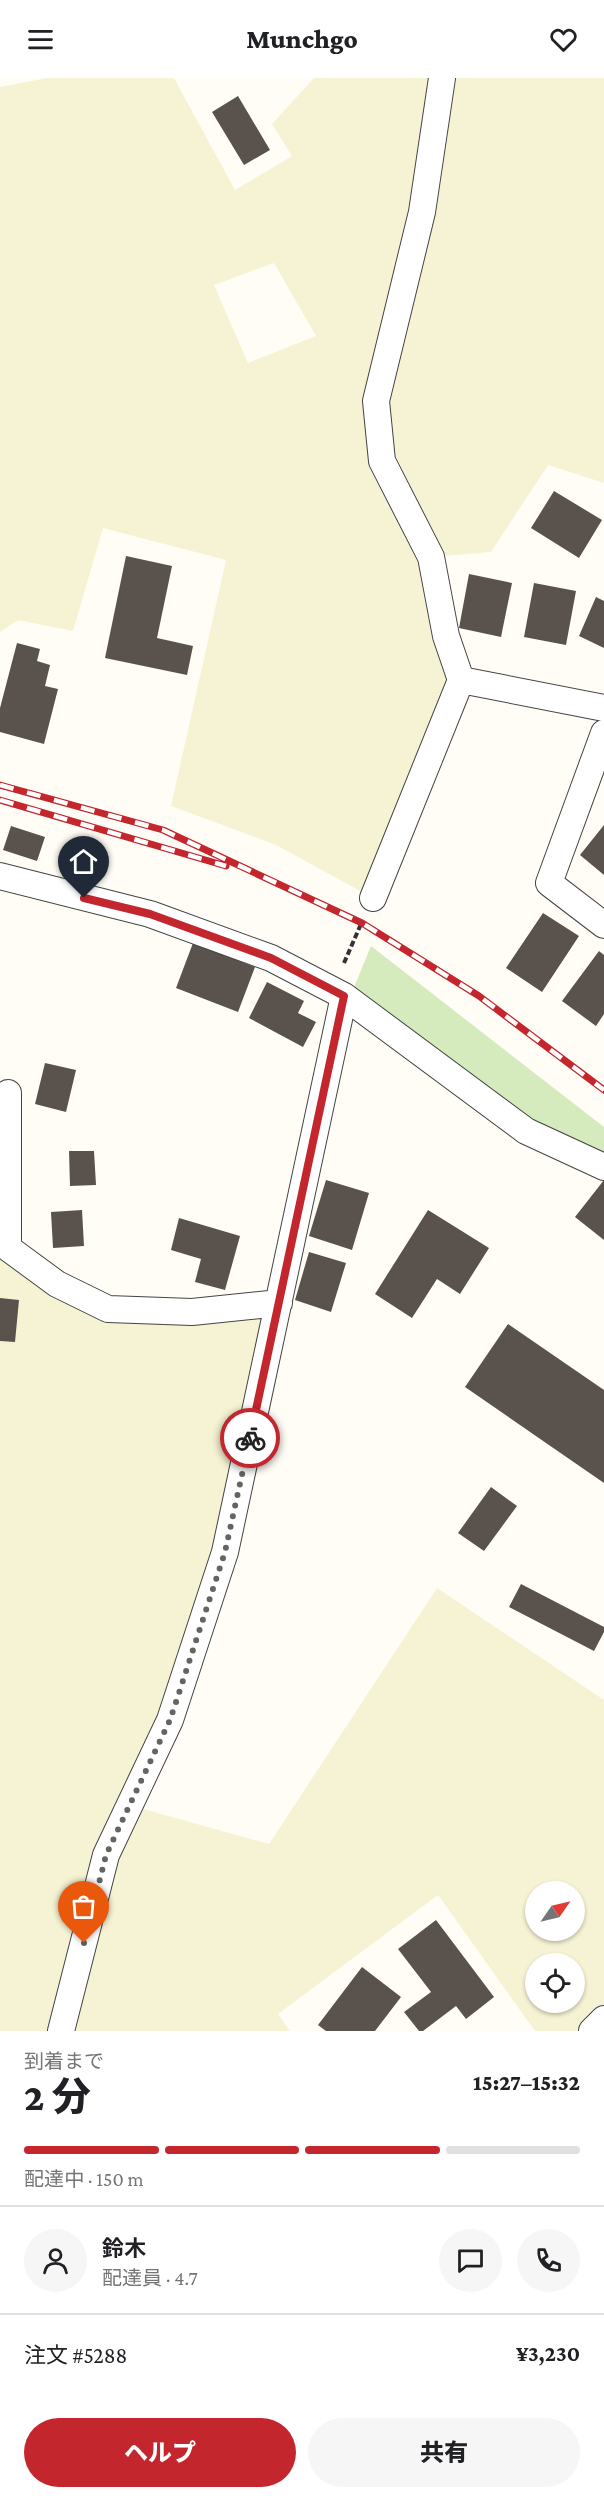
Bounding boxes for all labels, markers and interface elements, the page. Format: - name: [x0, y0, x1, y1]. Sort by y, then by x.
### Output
- icon: menu: [24, 23, 57, 56]
- icon: heart: [547, 23, 580, 56]
- text: Munchgo: [246, 24, 358, 54]
- pin: [58, 836, 109, 898]
- icon: home: [67, 845, 100, 878]
- courier: [220, 1408, 280, 1468]
- icon: bike: [234, 1422, 267, 1455]
- pin: [58, 1881, 109, 1943]
- north arrow: [525, 1881, 585, 1941]
- map controls: [525, 1881, 585, 2013]
- icon: bag: [67, 1890, 100, 1923]
- button: locate: [525, 1953, 585, 2013]
- text: 到着まで: [24, 2050, 104, 2072]
- text: 15:27–15:32: [473, 2070, 580, 2095]
- text: 2 分: [24, 2075, 91, 2118]
- text: 配達中 · 150 m: [24, 2168, 144, 2190]
- button: person: [24, 2229, 87, 2292]
- button: chat: [439, 2229, 502, 2292]
- button: phone: [517, 2229, 580, 2292]
- text: 鈴木: [102, 2236, 146, 2261]
- text: 配達員 · 4.7: [102, 2267, 198, 2289]
- text: ¥3,230: [516, 2341, 580, 2366]
- text: 注文 #5288: [24, 2343, 127, 2368]
- button: ヘルプ: [24, 2418, 296, 2487]
- button: 共有: [308, 2418, 580, 2487]

